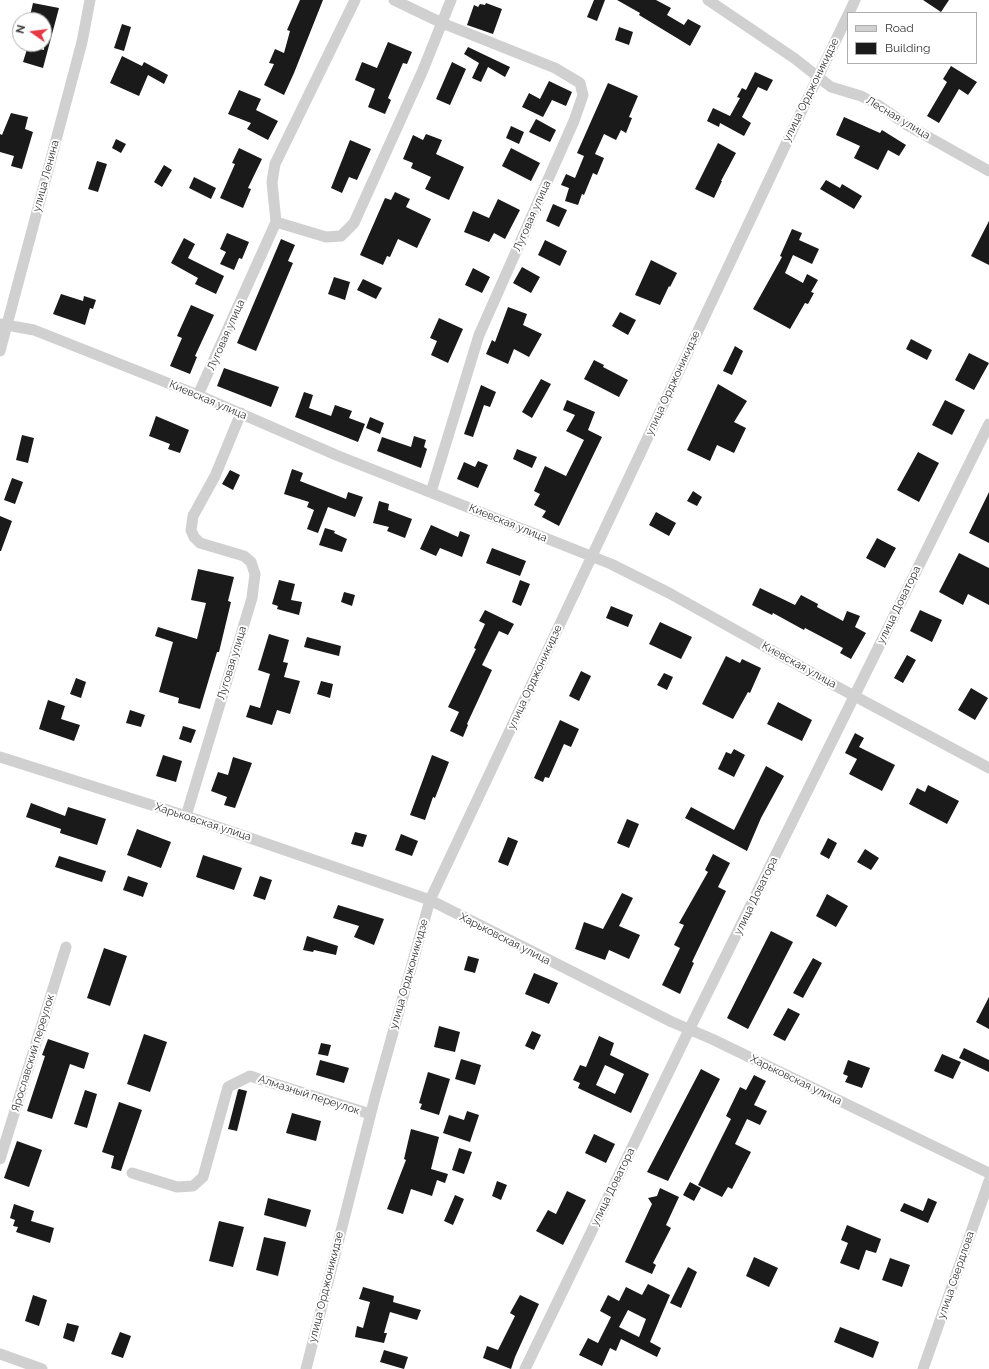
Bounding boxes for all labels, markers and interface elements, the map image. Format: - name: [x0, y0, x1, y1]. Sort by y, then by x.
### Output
- north arrow: [12, 12, 52, 52]
- legend: [847, 12, 977, 64]
- text: Road: [885, 21, 914, 35]
- text: N: [14, 24, 28, 35]
- street label: улица Орджоникидзе: [780, 36, 842, 144]
- text: Building: [885, 41, 931, 55]
- street label: Лесная улица: [864, 94, 932, 142]
- street label: улица Ленина: [30, 139, 62, 213]
- street label: Луговая улица: [510, 178, 554, 254]
- street label: Луговая улица: [204, 297, 248, 373]
- street label: улица Орджоникидзе: [643, 329, 703, 437]
- street label: Киевская улица: [167, 378, 249, 422]
- street label: Киевская улица: [467, 501, 549, 545]
- street label: улица Доватора: [874, 564, 924, 646]
- street label: улица Орджоникидзе: [505, 623, 565, 731]
- street label: Луговая улица: [215, 625, 249, 701]
- street label: Киевская улица: [759, 639, 839, 691]
- street label: Харьковская улица: [153, 800, 253, 844]
- street label: улица Доватора: [731, 855, 781, 937]
- street label: Харьковская улица: [457, 910, 553, 968]
- street label: улица Орджоникидзе: [387, 918, 431, 1030]
- street label: Ярославский переулок: [9, 993, 57, 1113]
- street label: Харьковская улица: [748, 1052, 844, 1108]
- street label: Алмазный переулок: [257, 1072, 361, 1118]
- street label: улица Доватора: [588, 1146, 638, 1228]
- street label: улица Орджоникидзе: [306, 1230, 346, 1344]
- street label: улица Свердлова: [935, 1230, 977, 1320]

